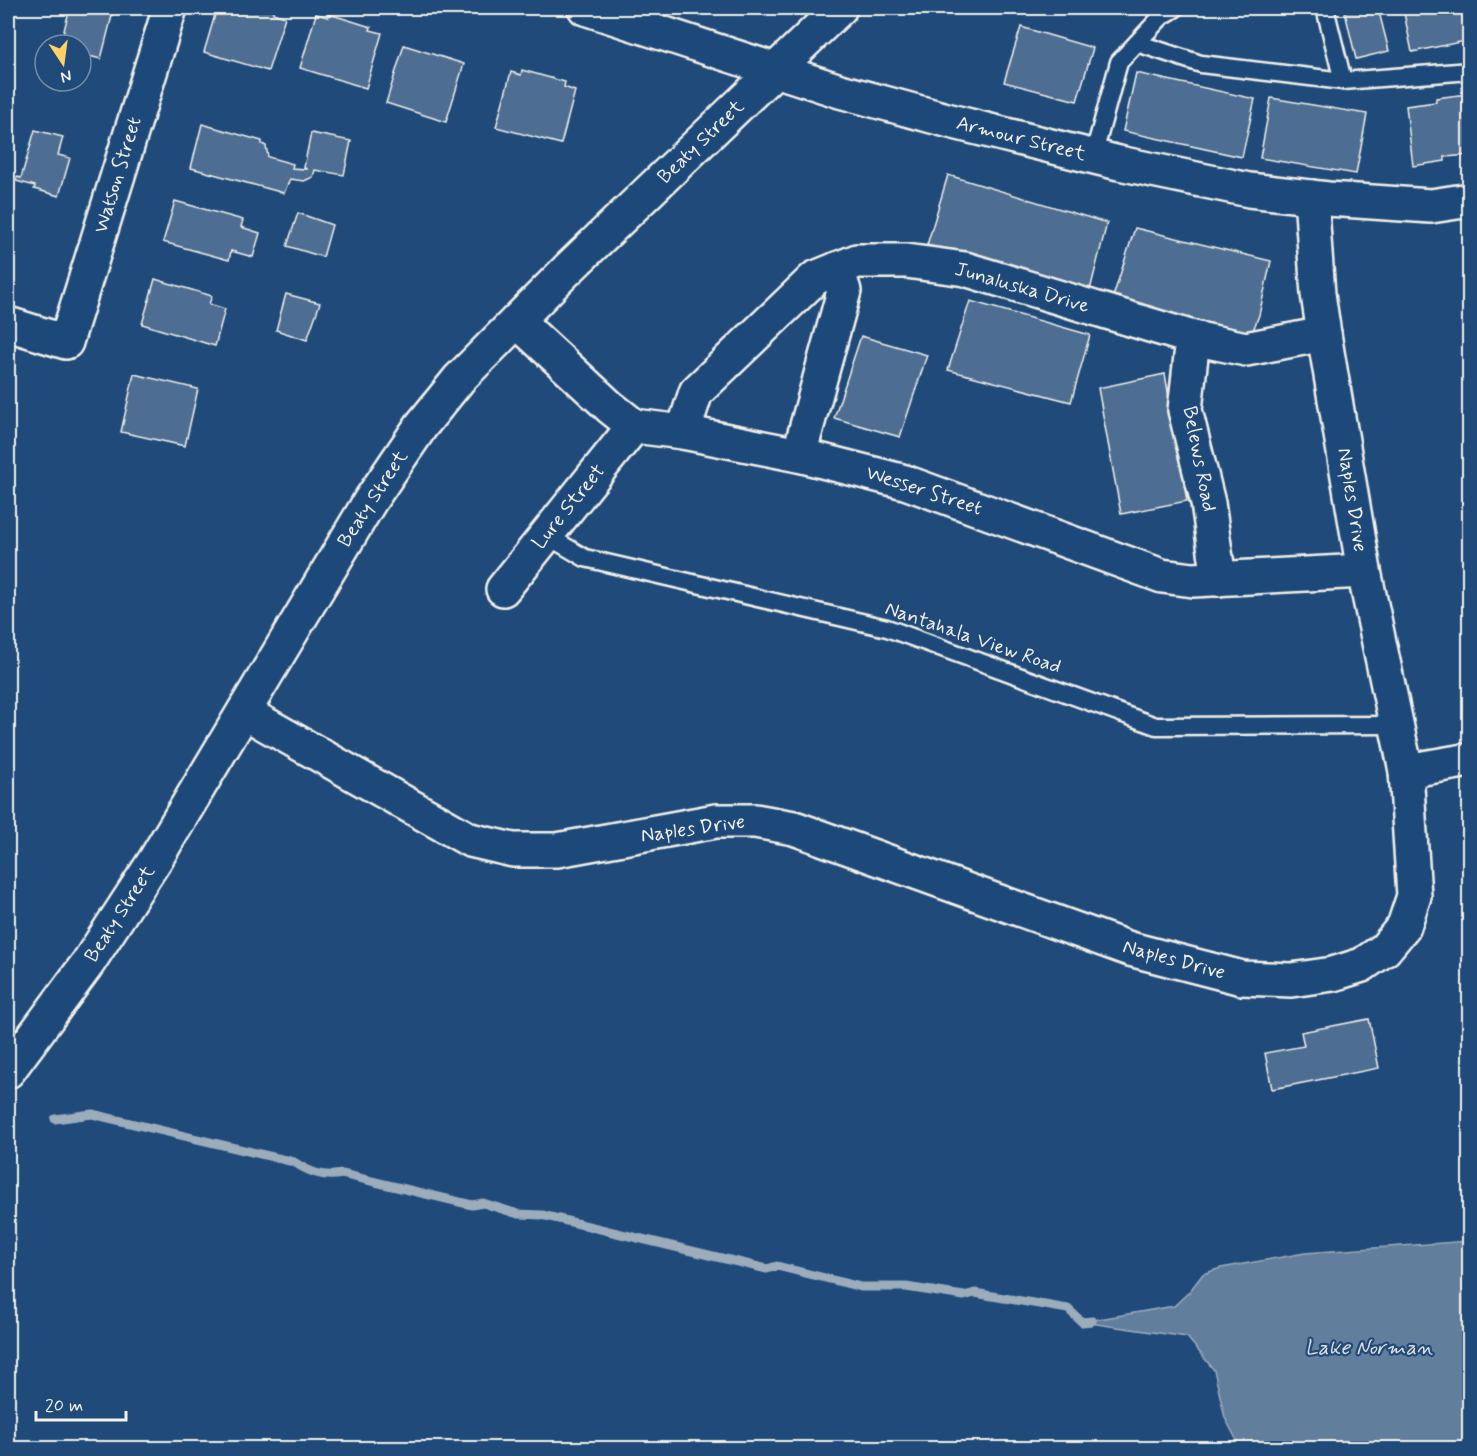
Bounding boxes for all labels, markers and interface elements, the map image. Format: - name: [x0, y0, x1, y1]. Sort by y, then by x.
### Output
- north arrow: [33, 33, 93, 93]
- text: N: [58, 65, 74, 88]
- street label: Beaty Street: [652, 94, 750, 190]
- street label: Armour Street: [954, 110, 1089, 168]
- street label: Watson Street: [87, 113, 149, 237]
- street label: Junaluska Drive: [952, 256, 1092, 320]
- street label: Belews Road: [1176, 404, 1222, 514]
- street label: Beaty Street: [331, 445, 415, 553]
- street label: Naples Drive: [1330, 446, 1374, 554]
- street label: Lure Street: [526, 459, 612, 555]
- street label: Wesser Street: [862, 460, 986, 522]
- street label: Nantahala View Road: [881, 595, 1065, 681]
- street label: Naples Drive: [639, 808, 747, 850]
- street label: Beaty Street: [78, 860, 162, 968]
- street label: Naples Drive: [1120, 933, 1228, 987]
- water label: Lake Norman: [1305, 1334, 1433, 1362]
- scale bar: [36, 1384, 126, 1422]
- text: 20 m: [45, 1394, 83, 1418]

